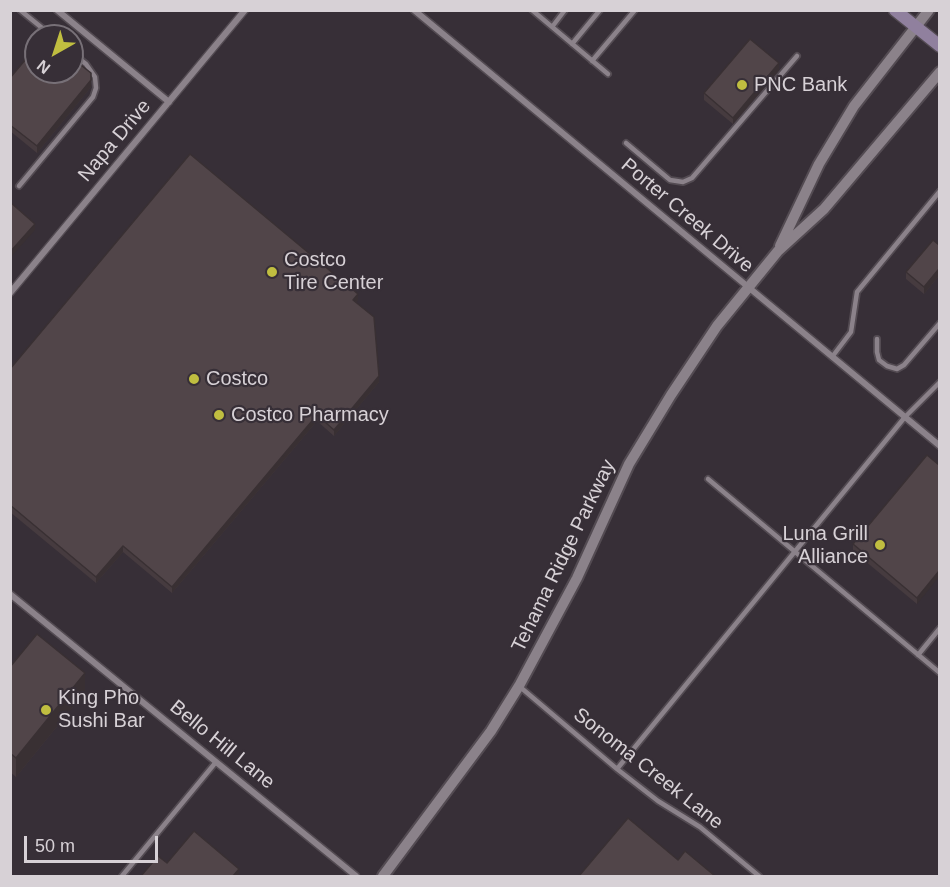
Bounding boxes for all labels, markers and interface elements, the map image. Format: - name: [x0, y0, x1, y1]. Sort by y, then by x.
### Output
- north arrow: [24, 24, 84, 84]
- text: N: [34, 57, 53, 77]
- place label: PNC Bank: [754, 73, 847, 97]
- marker: PNC Bank: [735, 78, 749, 92]
- street label: Napa Drive: [74, 95, 156, 187]
- street label: Porter Creek Drive: [616, 154, 758, 278]
- place label: Costco Tire Center: [284, 248, 383, 295]
- marker: Costco Tire Center: [265, 265, 279, 279]
- place label: Costco: [206, 367, 268, 391]
- marker: Costco: [187, 372, 201, 386]
- place label: Costco Pharmacy: [231, 403, 389, 427]
- marker: Costco Pharmacy: [212, 408, 226, 422]
- street label: Tehama Ridge Parkway: [507, 456, 621, 656]
- place label: Luna Grill Alliance: [782, 522, 868, 569]
- marker: Luna Grill Alliance: [873, 538, 887, 552]
- place label: King Pho Sushi Bar: [58, 686, 145, 733]
- street label: Bello Hill Lane: [165, 695, 279, 795]
- marker: King Pho Sushi Bar: [39, 703, 53, 717]
- street label: Sonoma Creek Lane: [568, 703, 728, 835]
- scale bar: [27, 824, 160, 862]
- text: 50 m: [35, 836, 75, 856]

